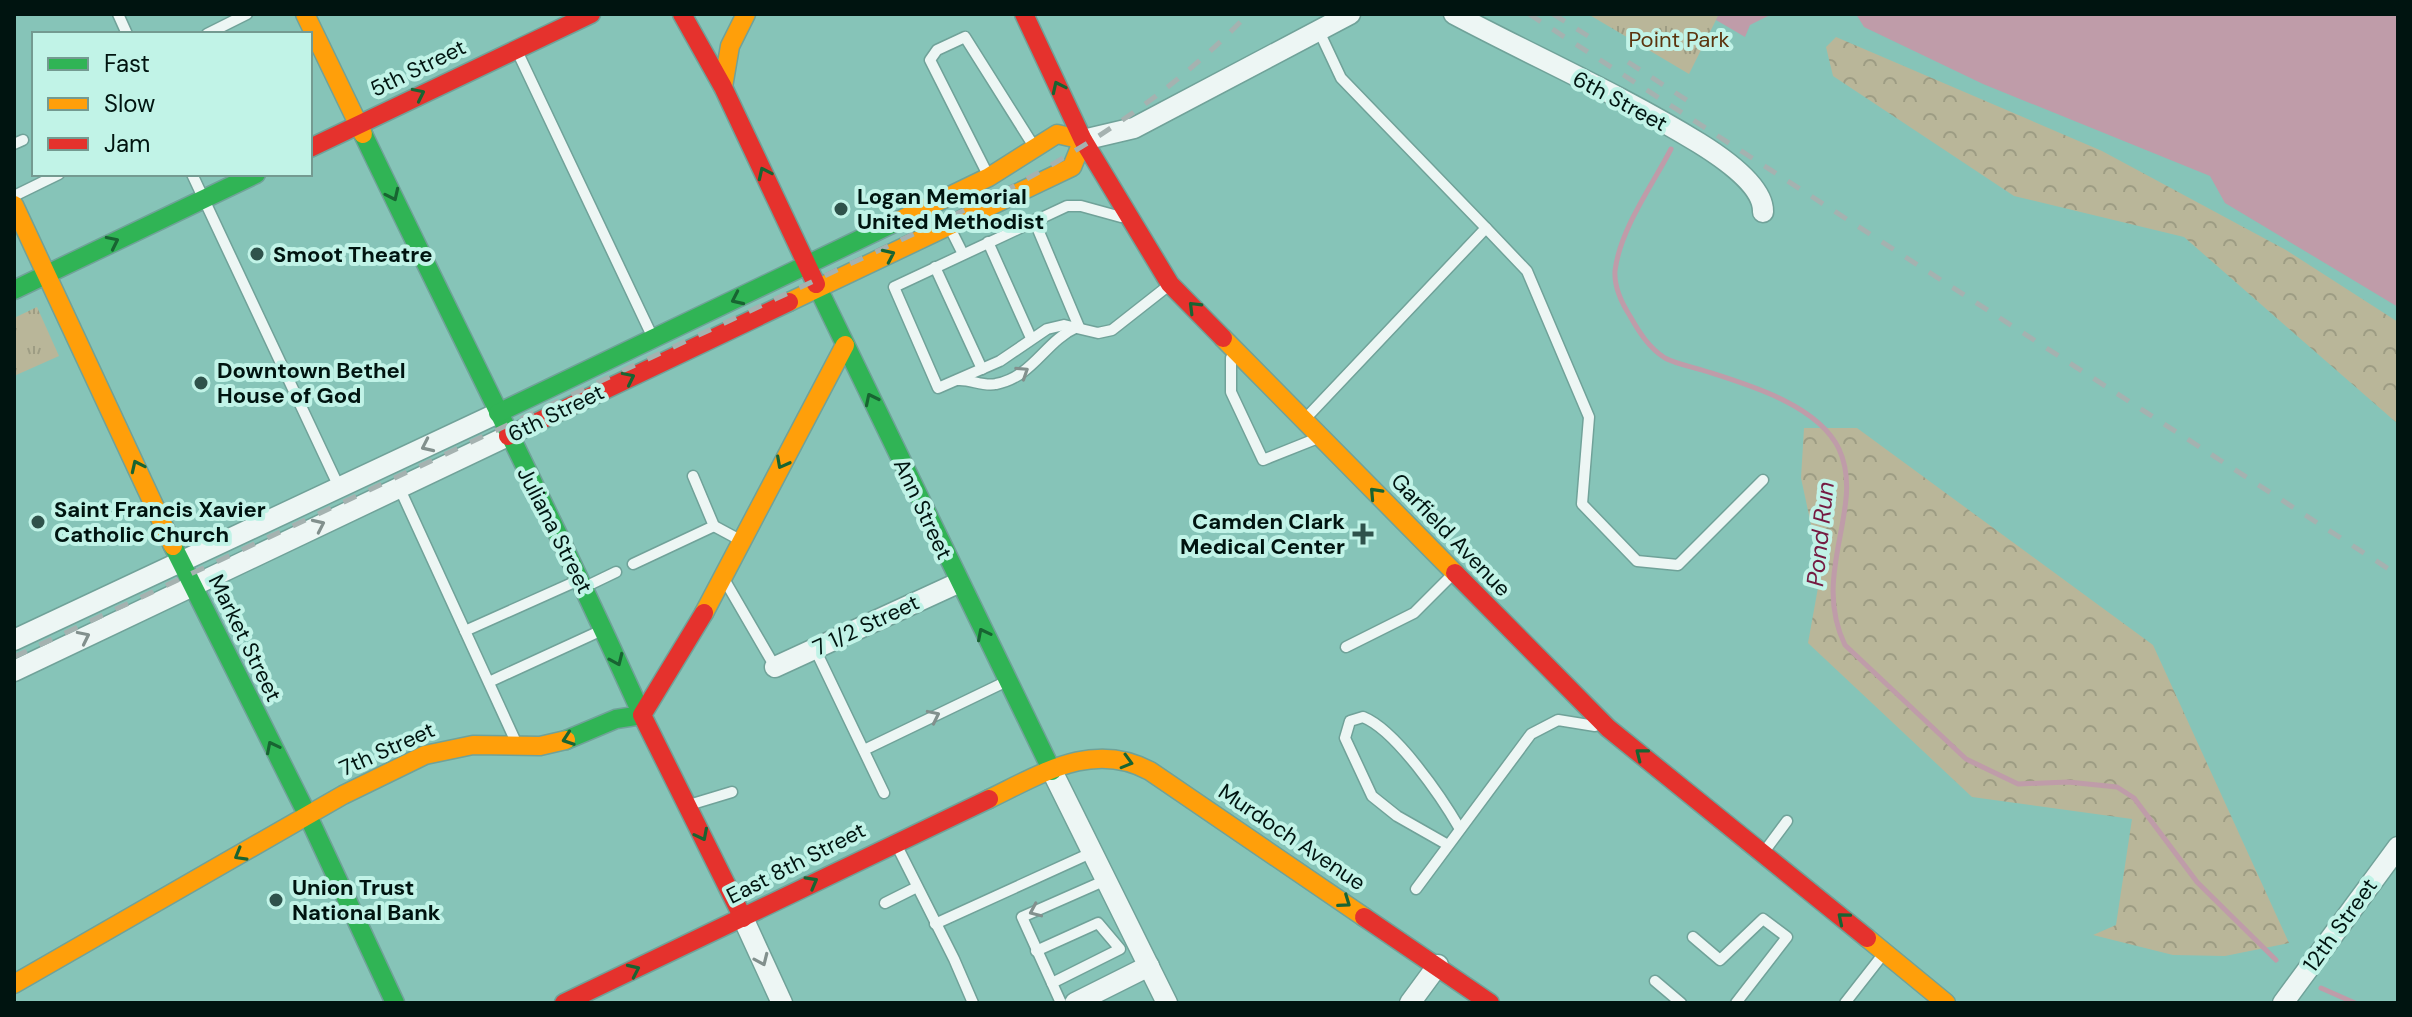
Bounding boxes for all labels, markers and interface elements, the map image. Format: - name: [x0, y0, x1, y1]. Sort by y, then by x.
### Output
- park label: Point Park: [1628, 25, 1730, 54]
- legend: [32, 32, 312, 176]
- street label: 5th Street: [365, 32, 471, 104]
- text: Fast: [104, 48, 150, 79]
- street label: 6th Street: [1568, 64, 1672, 138]
- one-way arrow: [1052, 81, 1068, 95]
- text: Slow: [104, 88, 155, 119]
- one-way arrow: [410, 89, 425, 104]
- text: Jam: [104, 128, 150, 159]
- one-way arrow: [758, 166, 774, 181]
- place label: Logan Memorial United Methodist: [857, 182, 1044, 236]
- one-way arrow: [383, 186, 399, 201]
- marker: Logan Memorial United Methodist: [832, 200, 850, 218]
- one-way arrow: [105, 236, 119, 252]
- place label: Smoot Theatre: [273, 240, 432, 269]
- marker: Smoot Theatre: [248, 245, 266, 263]
- one-way arrow: [881, 249, 896, 265]
- one-way arrow: [731, 289, 746, 305]
- one-way arrow: [1189, 302, 1203, 316]
- place label: Downtown Bethel House of God: [217, 356, 406, 410]
- one-way arrow: [1014, 366, 1028, 381]
- one-way arrow: [620, 372, 635, 388]
- marker: Downtown Bethel House of God: [192, 374, 210, 392]
- street label: 6th Street: [503, 377, 609, 449]
- one-way arrow: [865, 393, 881, 408]
- one-way arrow: [421, 436, 435, 452]
- street label: Ann Street: [887, 454, 959, 564]
- one-way arrow: [777, 455, 792, 470]
- one-way arrow: [130, 460, 146, 475]
- street label: Juliana Street: [511, 462, 599, 598]
- street label: Garfield Avenue: [1385, 467, 1517, 603]
- water label: Pond Run: [1799, 480, 1841, 588]
- one-way arrow: [1370, 488, 1385, 502]
- place label: Saint Francis Xavier Catholic Church: [54, 495, 266, 549]
- place label: Camden Clark Medical Center: [1180, 507, 1345, 561]
- marker: Saint Francis Xavier Catholic Church: [29, 513, 47, 531]
- one-way arrow: [310, 519, 325, 535]
- marker: Camden Clark Medical Center: [1352, 523, 1374, 545]
- street label: Market Street: [202, 570, 288, 706]
- street label: 7 1/2 Street: [808, 588, 924, 662]
- one-way arrow: [978, 627, 993, 642]
- one-way arrow: [76, 631, 91, 647]
- one-way arrow: [607, 651, 623, 666]
- one-way arrow: [926, 710, 941, 726]
- street label: 7th Street: [335, 715, 439, 783]
- one-way arrow: [562, 729, 576, 745]
- one-way arrow: [267, 740, 282, 755]
- one-way arrow: [1636, 749, 1650, 764]
- one-way arrow: [1120, 752, 1133, 769]
- street label: Murdoch Avenue: [1213, 777, 1371, 897]
- street label: East 8th Street: [722, 816, 870, 910]
- one-way arrow: [692, 827, 707, 842]
- one-way arrow: [234, 845, 249, 861]
- street label: 12th Street: [2296, 872, 2384, 978]
- place label: Union Trust National Bank: [292, 873, 441, 927]
- one-way arrow: [804, 876, 818, 891]
- marker: Union Trust National Bank: [267, 891, 285, 909]
- one-way arrow: [1337, 892, 1351, 907]
- one-way arrow: [1029, 902, 1044, 918]
- one-way arrow: [1838, 913, 1852, 928]
- one-way arrow: [753, 952, 769, 967]
- one-way arrow: [626, 964, 641, 980]

